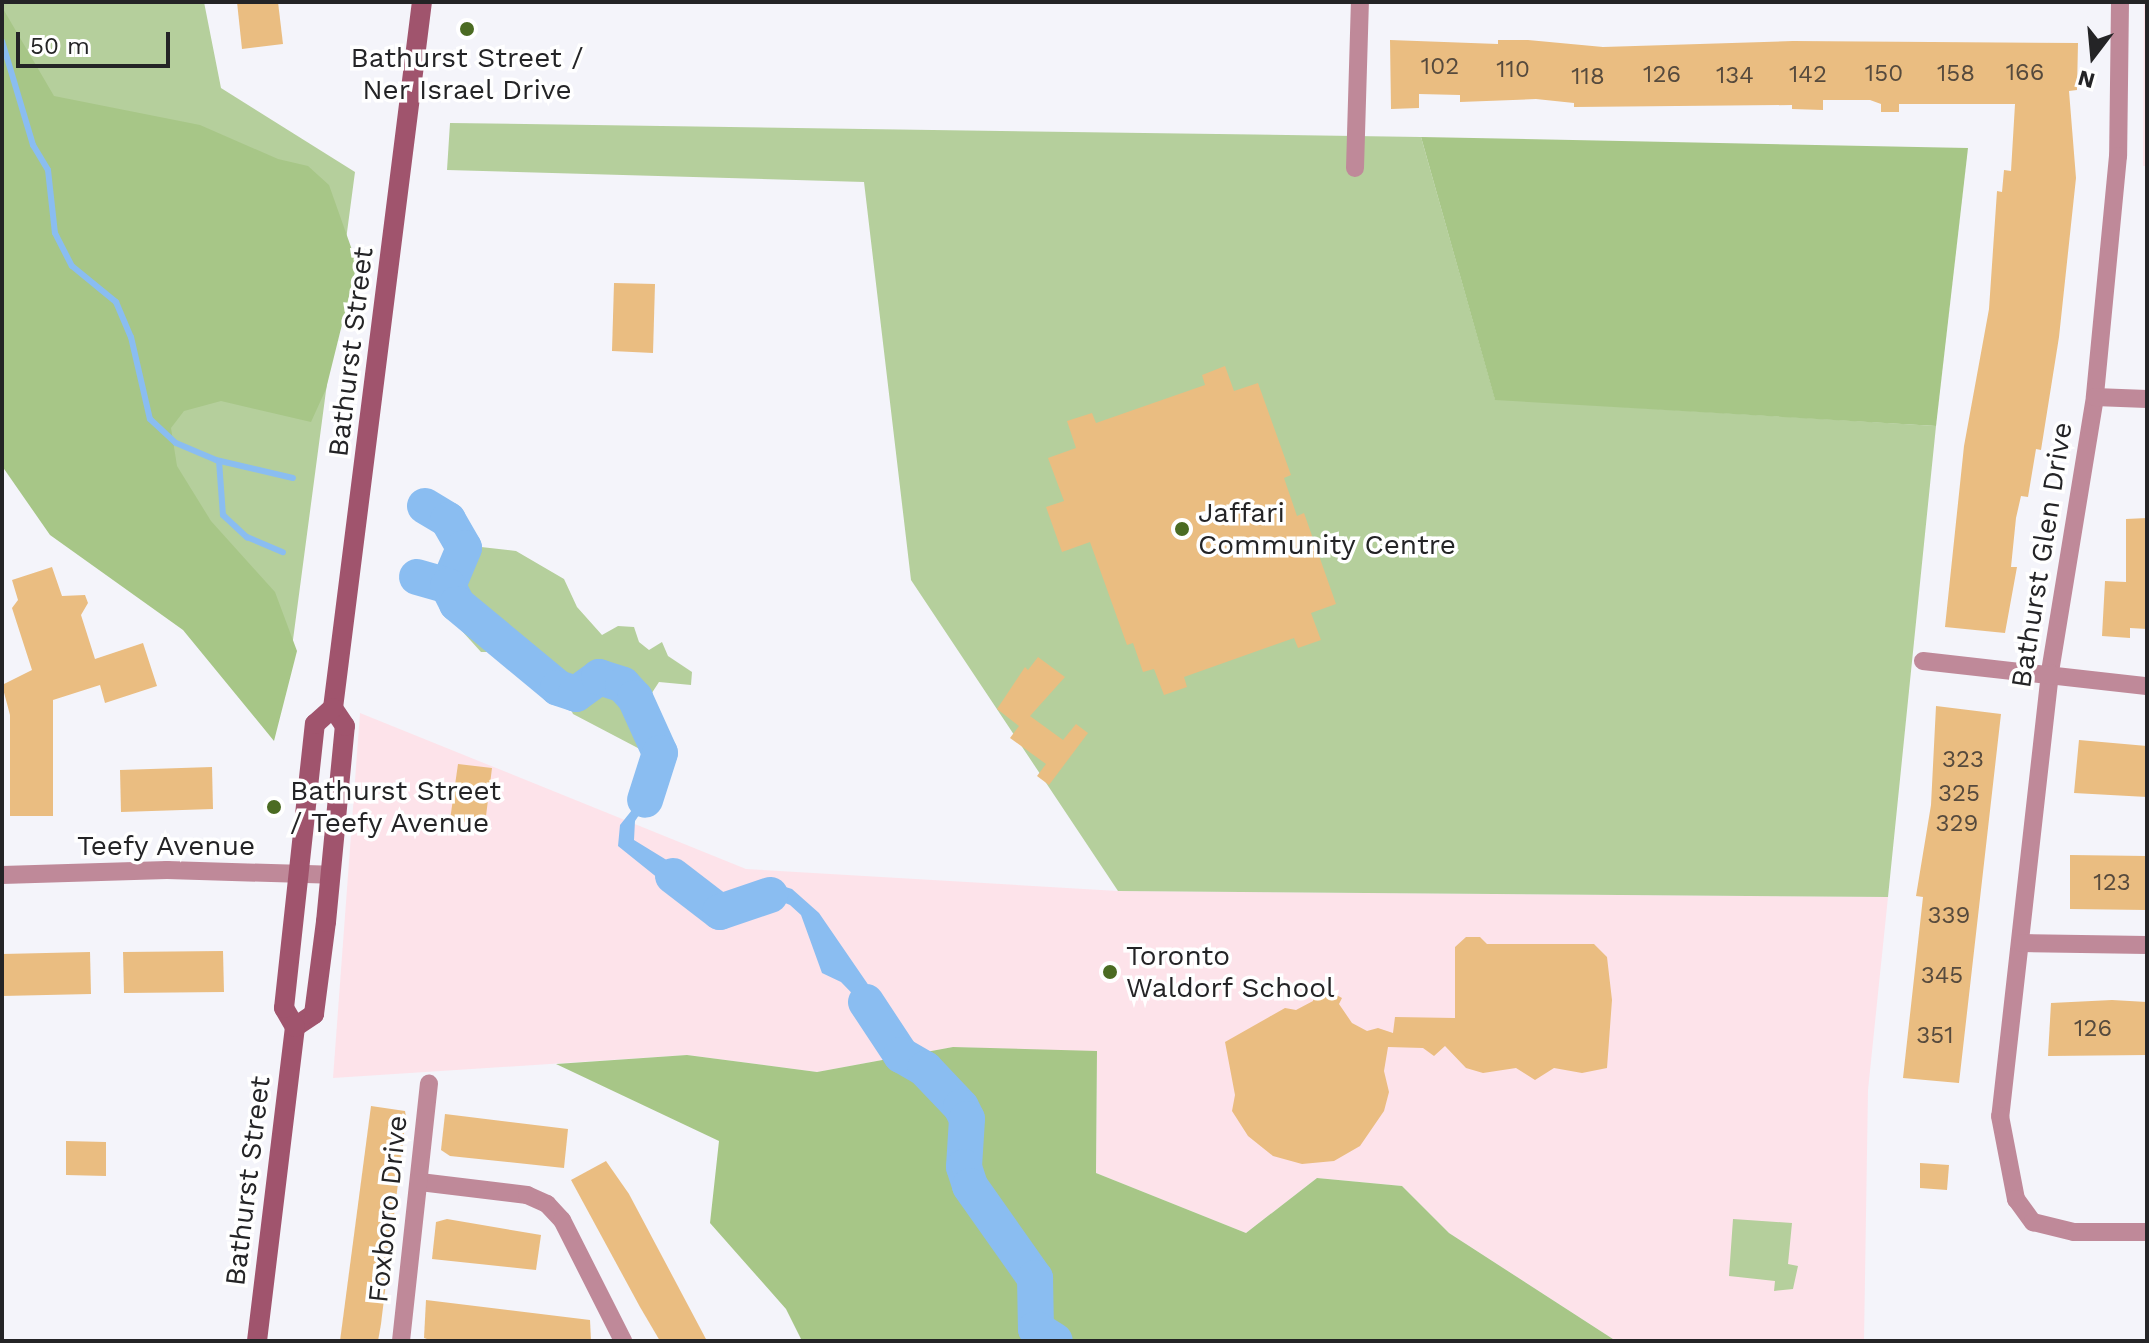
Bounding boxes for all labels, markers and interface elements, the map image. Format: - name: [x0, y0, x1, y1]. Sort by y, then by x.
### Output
- scale bar: [20, 16, 174, 66]
- north arrow: [2053, 16, 2133, 96]
- marker: Bathurst Street / Ner Israel Drive: [458, 20, 476, 38]
- text: 50 m: [30, 32, 90, 60]
- place label: Bathurst Street / Ner Israel Drive: [351, 41, 583, 107]
- house number: 102: [1421, 53, 1459, 81]
- house number: 110: [1496, 56, 1530, 84]
- house number: 166: [2006, 59, 2044, 87]
- house number: 150: [1865, 60, 1903, 88]
- house number: 158: [1937, 60, 1975, 88]
- house number: 126: [1643, 61, 1681, 89]
- house number: 142: [1789, 61, 1827, 89]
- house number: 134: [1716, 62, 1754, 90]
- house number: 118: [1571, 63, 1605, 91]
- text: N: [2075, 65, 2098, 94]
- street label: Bathurst Street: [321, 245, 381, 459]
- street label: Bathurst Glen Drive: [2004, 420, 2080, 690]
- place label: Jaffari Community Centre: [1198, 496, 1457, 562]
- marker: Jaffari Community Centre: [1173, 520, 1191, 538]
- house number: 323: [1942, 746, 1984, 774]
- place label: Bathurst Street / Teefy Avenue: [290, 774, 501, 840]
- house number: 325: [1938, 780, 1980, 808]
- marker: Bathurst Street / Teefy Avenue: [265, 798, 283, 816]
- house number: 329: [1936, 810, 1978, 838]
- street label: Teefy Avenue: [76, 829, 256, 863]
- house number: 123: [2093, 869, 2131, 897]
- house number: 339: [1928, 902, 1970, 930]
- place label: Toronto Waldorf School: [1126, 939, 1336, 1005]
- house number: 345: [1921, 962, 1963, 990]
- marker: Toronto Waldorf School: [1101, 963, 1119, 981]
- house number: 126: [2074, 1015, 2112, 1043]
- house number: 351: [1916, 1022, 1954, 1050]
- street label: Bathurst Street: [218, 1074, 278, 1288]
- street label: Foxboro Drive: [361, 1114, 415, 1304]

